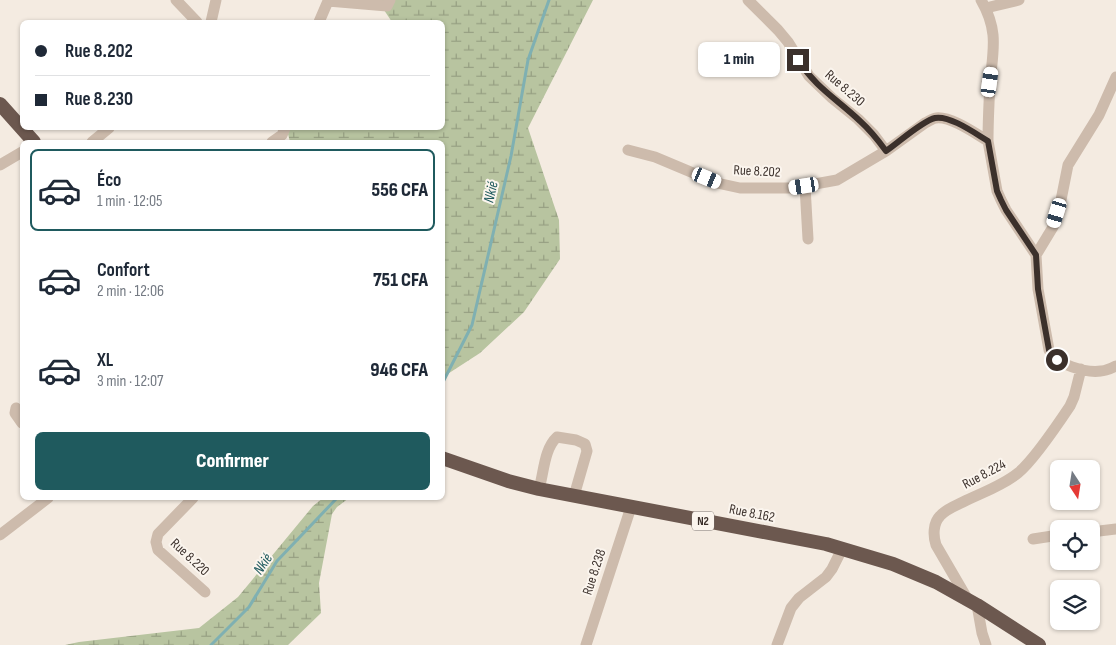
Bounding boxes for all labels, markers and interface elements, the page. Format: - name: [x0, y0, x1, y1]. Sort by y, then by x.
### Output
- text: Rue 8.202: [65, 40, 133, 63]
- callout: 1 min: [698, 42, 780, 78]
- route end: [787, 49, 809, 71]
- text: 1 min: [724, 50, 754, 69]
- street label: Rue 8.230: [822, 66, 868, 110]
- car: [980, 66, 999, 98]
- text: Rue 8.230: [65, 88, 133, 111]
- street label: Rue 8.202: [733, 161, 781, 181]
- car: [690, 165, 723, 191]
- icon: car: [37, 168, 82, 213]
- text: Éco: [97, 169, 121, 192]
- car: [788, 176, 819, 196]
- text: 556 CFA: [372, 179, 428, 202]
- water label: Nkié: [479, 179, 503, 205]
- text: 1 min · 12:05: [97, 192, 162, 211]
- car: [1045, 196, 1068, 230]
- icon: car: [37, 258, 82, 303]
- text: Confort: [97, 259, 150, 282]
- text: 751 CFA: [373, 269, 428, 292]
- text: 2 min · 12:06: [97, 282, 164, 301]
- icon: car: [37, 348, 82, 393]
- text: XL: [97, 349, 113, 372]
- route start: [1046, 349, 1068, 371]
- text: 946 CFA: [370, 359, 428, 382]
- text: 3 min · 12:07: [97, 372, 164, 391]
- button: Confirmer: [35, 432, 430, 490]
- street label: Rue 8.224: [959, 455, 1009, 492]
- north arrow: [1050, 460, 1100, 510]
- map controls: [1050, 460, 1100, 630]
- street label: Rue 8.162: [728, 500, 776, 526]
- road number: N2: [692, 512, 714, 530]
- button: locate: [1050, 520, 1100, 570]
- street label: Rue 8.220: [167, 535, 213, 579]
- street label: Rue 8.238: [579, 547, 609, 597]
- water label: Nkié: [249, 550, 277, 578]
- button: layers: [1050, 580, 1100, 630]

